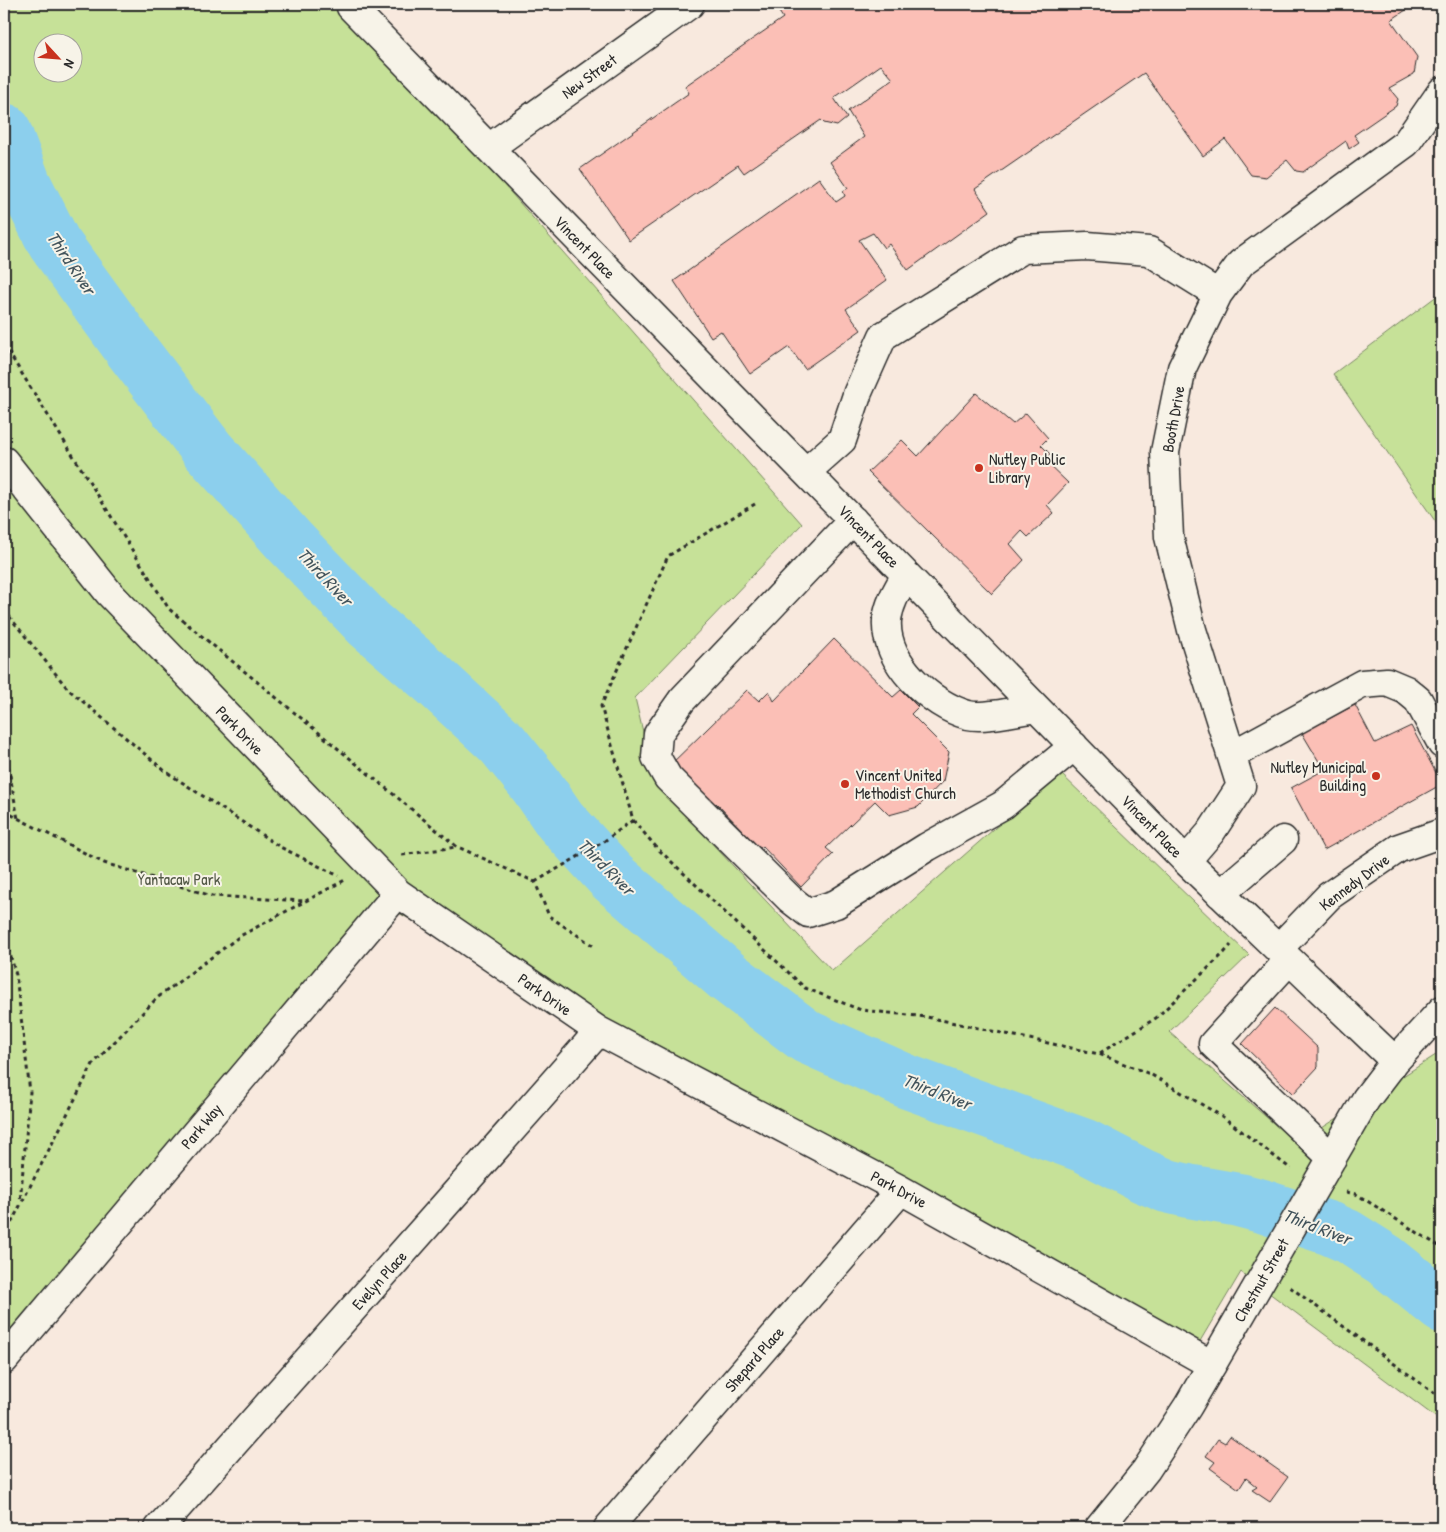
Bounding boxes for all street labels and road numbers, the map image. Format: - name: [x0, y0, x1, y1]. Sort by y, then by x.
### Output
- street label: New Street: [557, 48, 621, 103]
- street label: Vincent Place: [549, 211, 621, 284]
- street label: Booth Drive: [1156, 383, 1190, 454]
- street label: Vincent Place: [833, 500, 905, 573]
- street label: Park Drive: [211, 701, 269, 760]
- street label: Vincent Place: [1116, 790, 1188, 863]
- street label: Kennedy Drive: [1314, 848, 1394, 916]
- street label: Park Drive: [514, 968, 577, 1021]
- street label: Park Way: [175, 1098, 227, 1154]
- street label: Park Drive: [867, 1165, 931, 1213]
- street label: Chestnut Street: [1228, 1234, 1294, 1326]
- street label: Evelyn Place: [347, 1245, 412, 1314]
- street label: Shepard Place: [719, 1321, 789, 1397]

